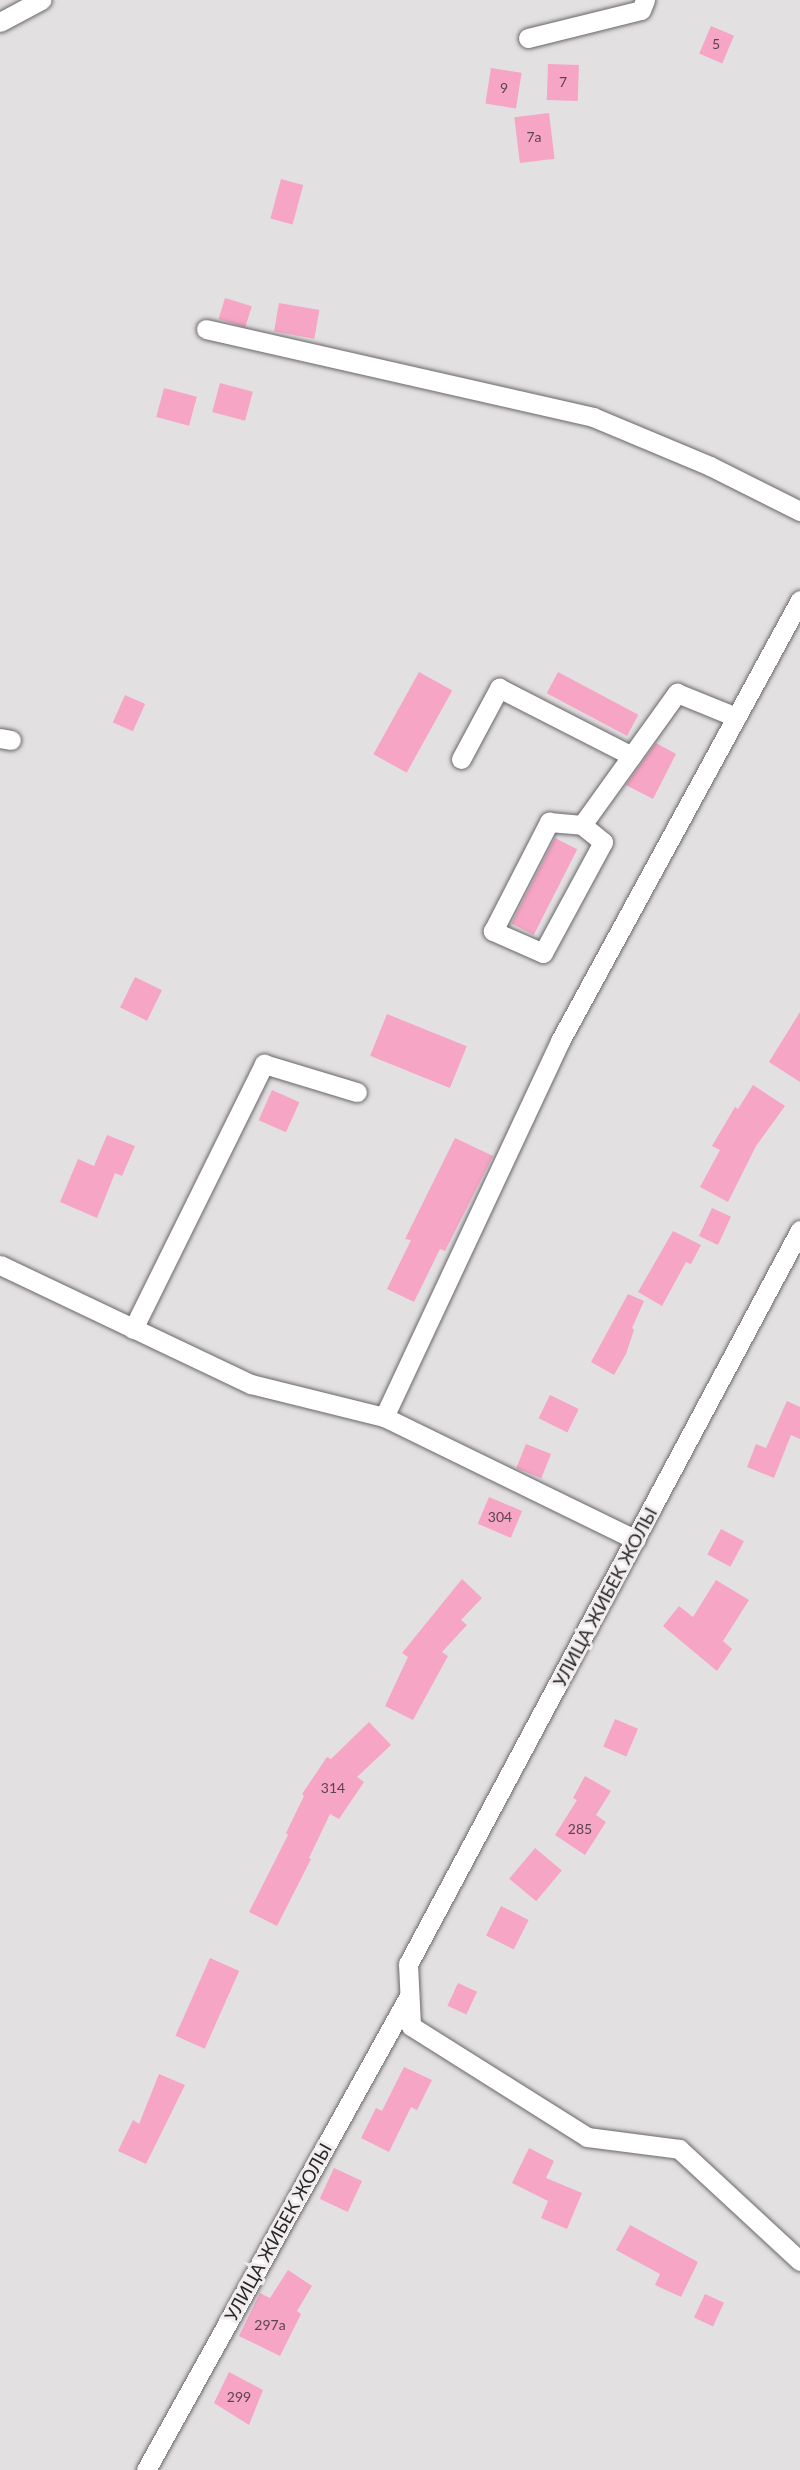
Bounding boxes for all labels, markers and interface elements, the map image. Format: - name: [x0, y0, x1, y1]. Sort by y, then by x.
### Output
- house number: 5: [712, 36, 720, 52]
- house number: 7: [559, 74, 567, 90]
- house number: 9: [500, 80, 508, 96]
- house number: 7а: [526, 129, 542, 145]
- street label: УЛИЦА ЖИБЕК ЖОЛЫ: [549, 1504, 661, 1690]
- house number: 304: [488, 1509, 512, 1525]
- house number: 314: [321, 1780, 345, 1796]
- house number: 285: [568, 1821, 592, 1837]
- street label: УЛИЦА ЖИБЕК ЖОЛЫ: [220, 2139, 336, 2325]
- house number: 297а: [254, 2317, 286, 2333]
- house number: 299: [227, 2389, 251, 2405]

